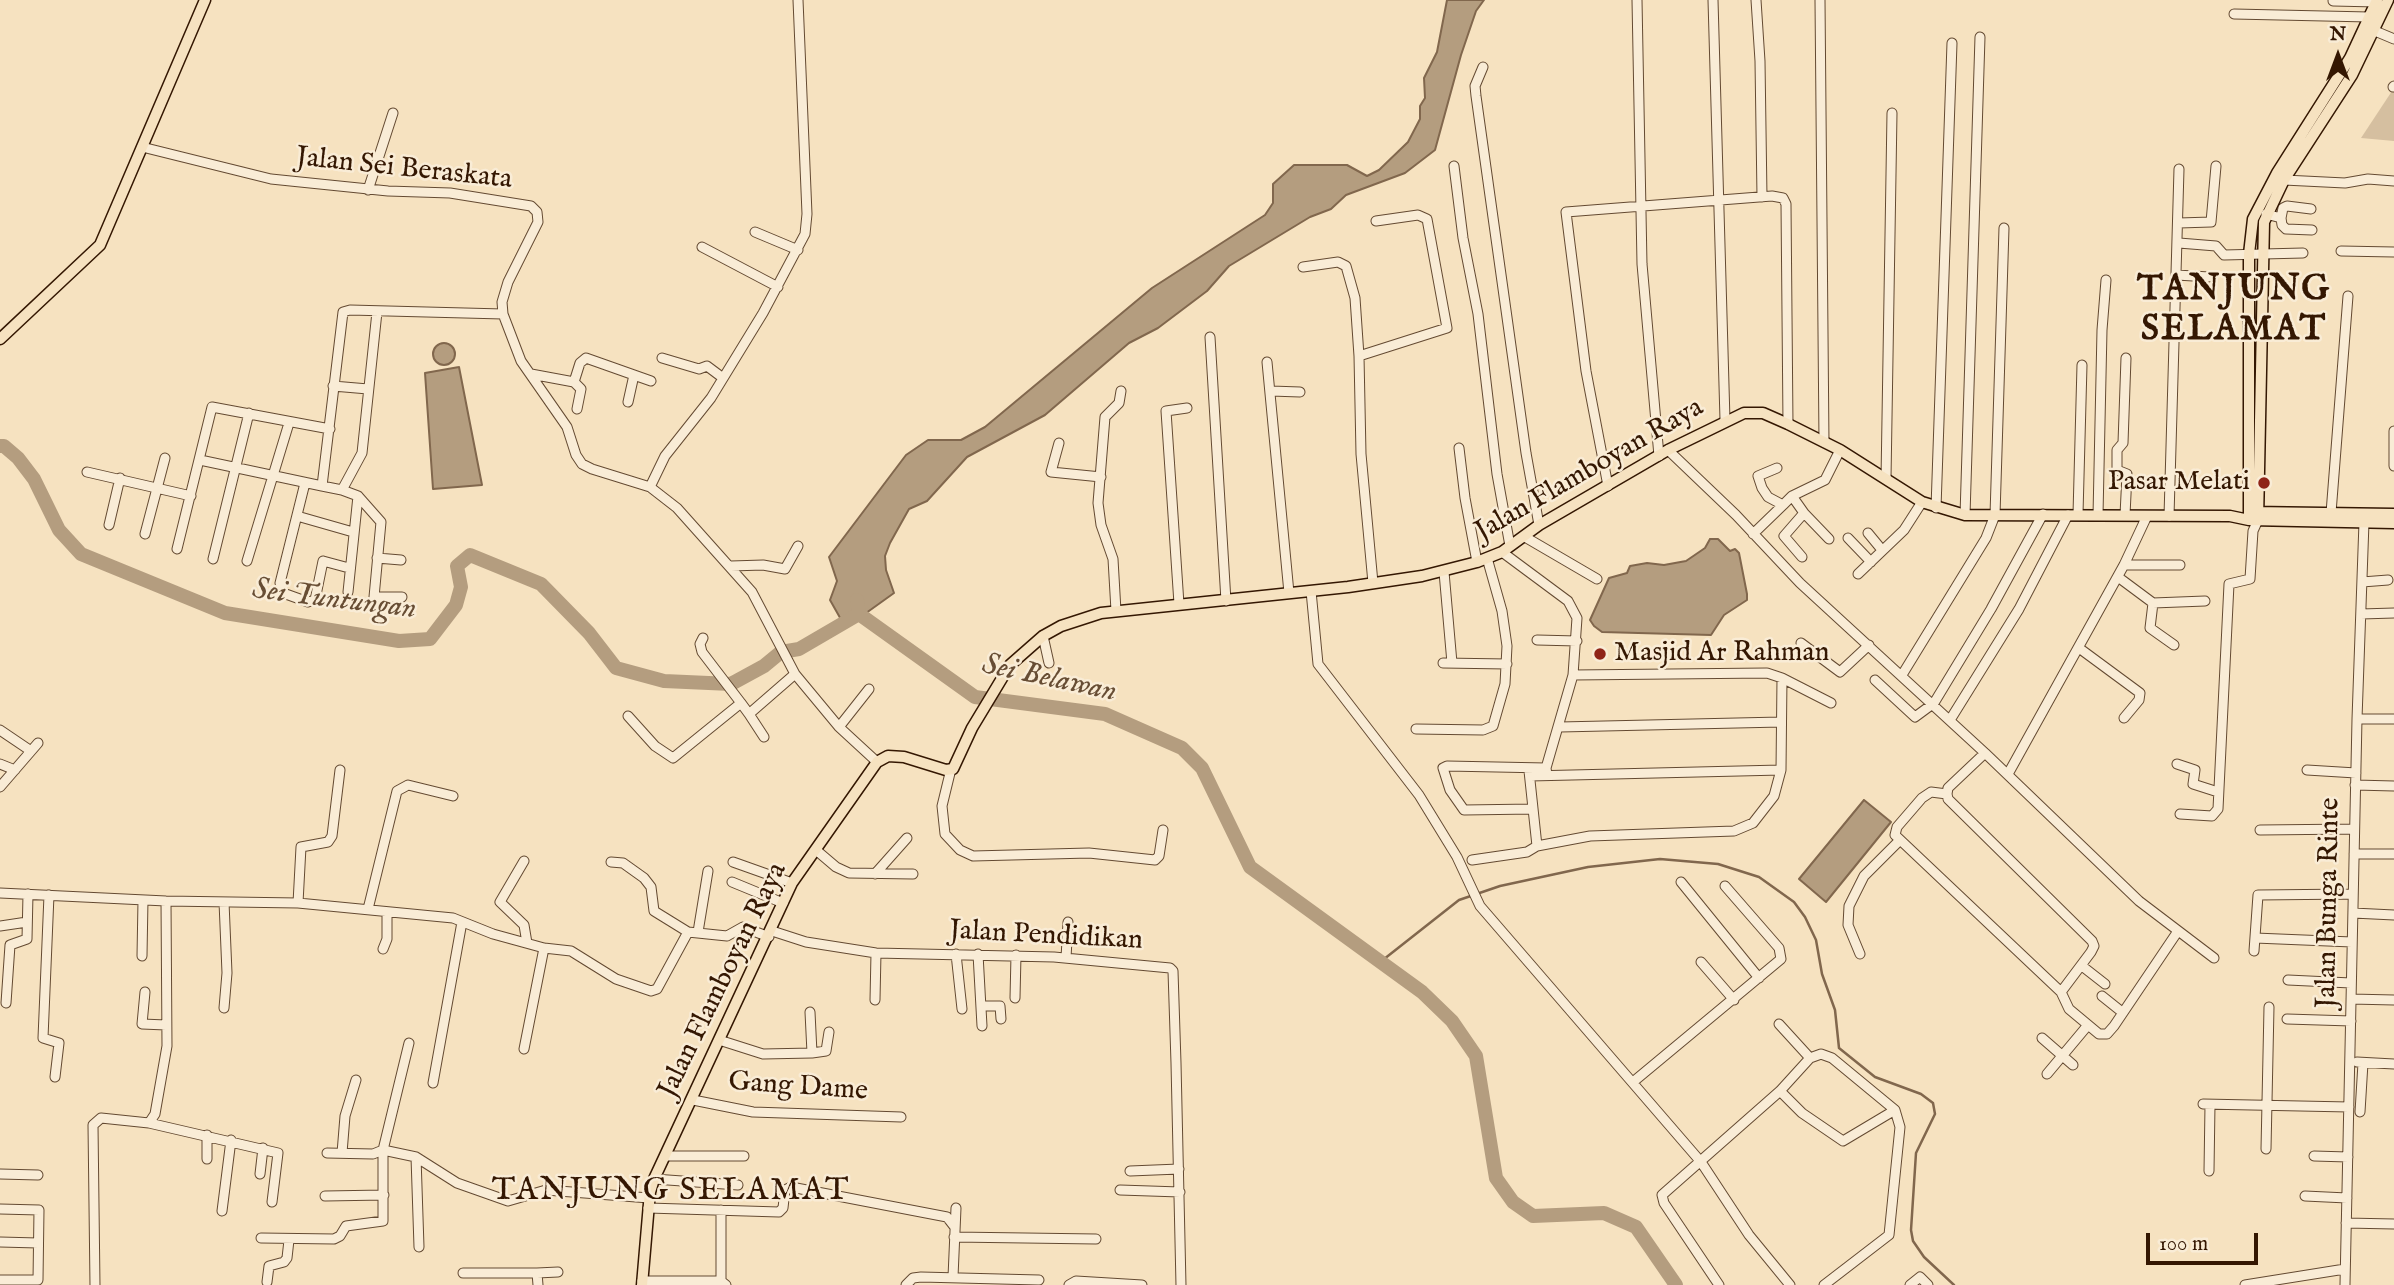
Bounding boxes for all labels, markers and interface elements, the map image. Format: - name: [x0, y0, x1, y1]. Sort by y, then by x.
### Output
- north arrow: [2303, 21, 2373, 91]
- text: N: [2330, 23, 2346, 47]
- street label: Jalan Sei Beraskata: [294, 142, 514, 198]
- district label: TANJUNG SELAMAT: [2138, 271, 2330, 353]
- street label: Jalan Flamboyan Raya: [1470, 392, 1710, 550]
- place label: Pasar Melati: [2108, 466, 2250, 500]
- marker: Pasar Melati: [2256, 475, 2272, 491]
- water label: Sei Tuntungan: [250, 573, 418, 629]
- place label: Masjid Ar Rahman: [1614, 637, 1829, 671]
- marker: Masjid Ar Rahman: [1592, 646, 1608, 662]
- water label: Sei Belawan: [978, 648, 1120, 712]
- street label: Jalan Bunga Rinte: [2311, 797, 2349, 1009]
- street label: Jalan Flamboyan Raya: [652, 858, 796, 1104]
- street label: Jalan Pendidikan: [948, 915, 1144, 959]
- street label: Gang Dame: [727, 1066, 869, 1110]
- district label: TANJUNG SELAMAT: [494, 1173, 848, 1211]
- scale bar: [2149, 1218, 2261, 1262]
- text: 100 m: [2159, 1231, 2208, 1258]

